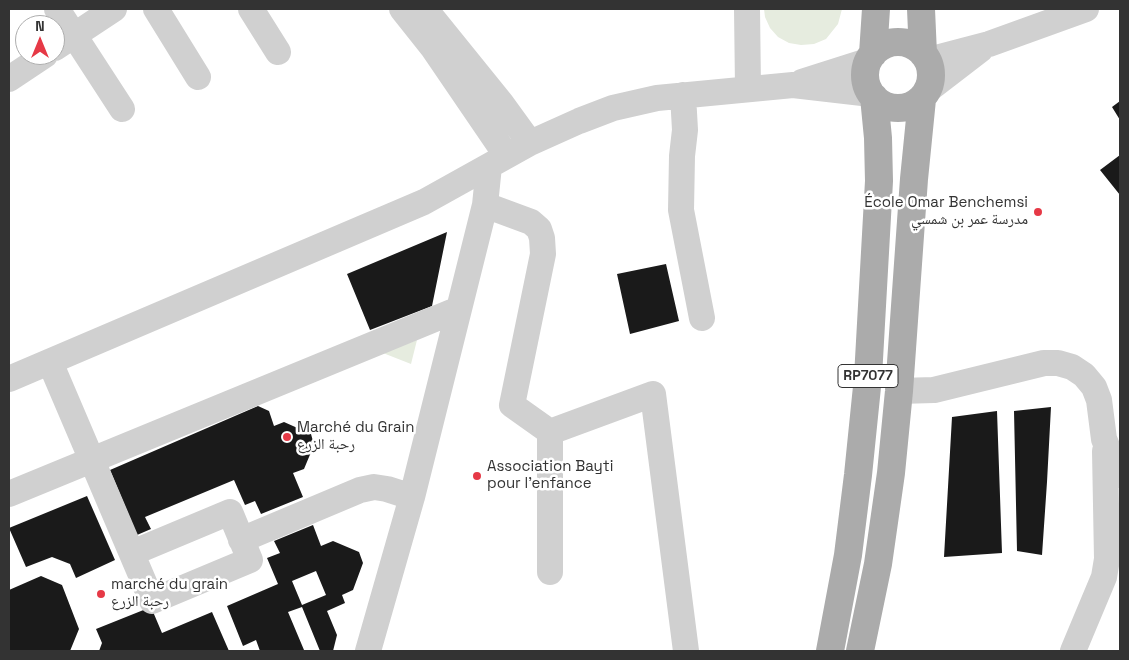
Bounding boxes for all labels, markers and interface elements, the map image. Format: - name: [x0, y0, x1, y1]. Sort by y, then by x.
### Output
- north arrow: [15, 15, 65, 65]
- text: N: [35, 17, 45, 35]
- place label: École Omar Benchemsi مدرسة عمر بن شمسي: [864, 194, 1028, 229]
- marker: École Omar Benchemsi مدرسة عمر بن شمسي: [1032, 206, 1044, 218]
- road number: RP7077: [838, 364, 898, 388]
- place label: Marché du Grain رحبة الزرع: [297, 419, 414, 454]
- marker: Marché du Grain رحبة الزرع: [281, 431, 293, 443]
- place label: Association Bayti pour l'enfance: [487, 458, 613, 493]
- marker: Association Bayti pour l'enfance: [471, 470, 483, 482]
- place label: marché du grain رحبة الزرع: [111, 576, 228, 611]
- marker: marché du grain رحبة الزرع: [95, 588, 107, 600]

